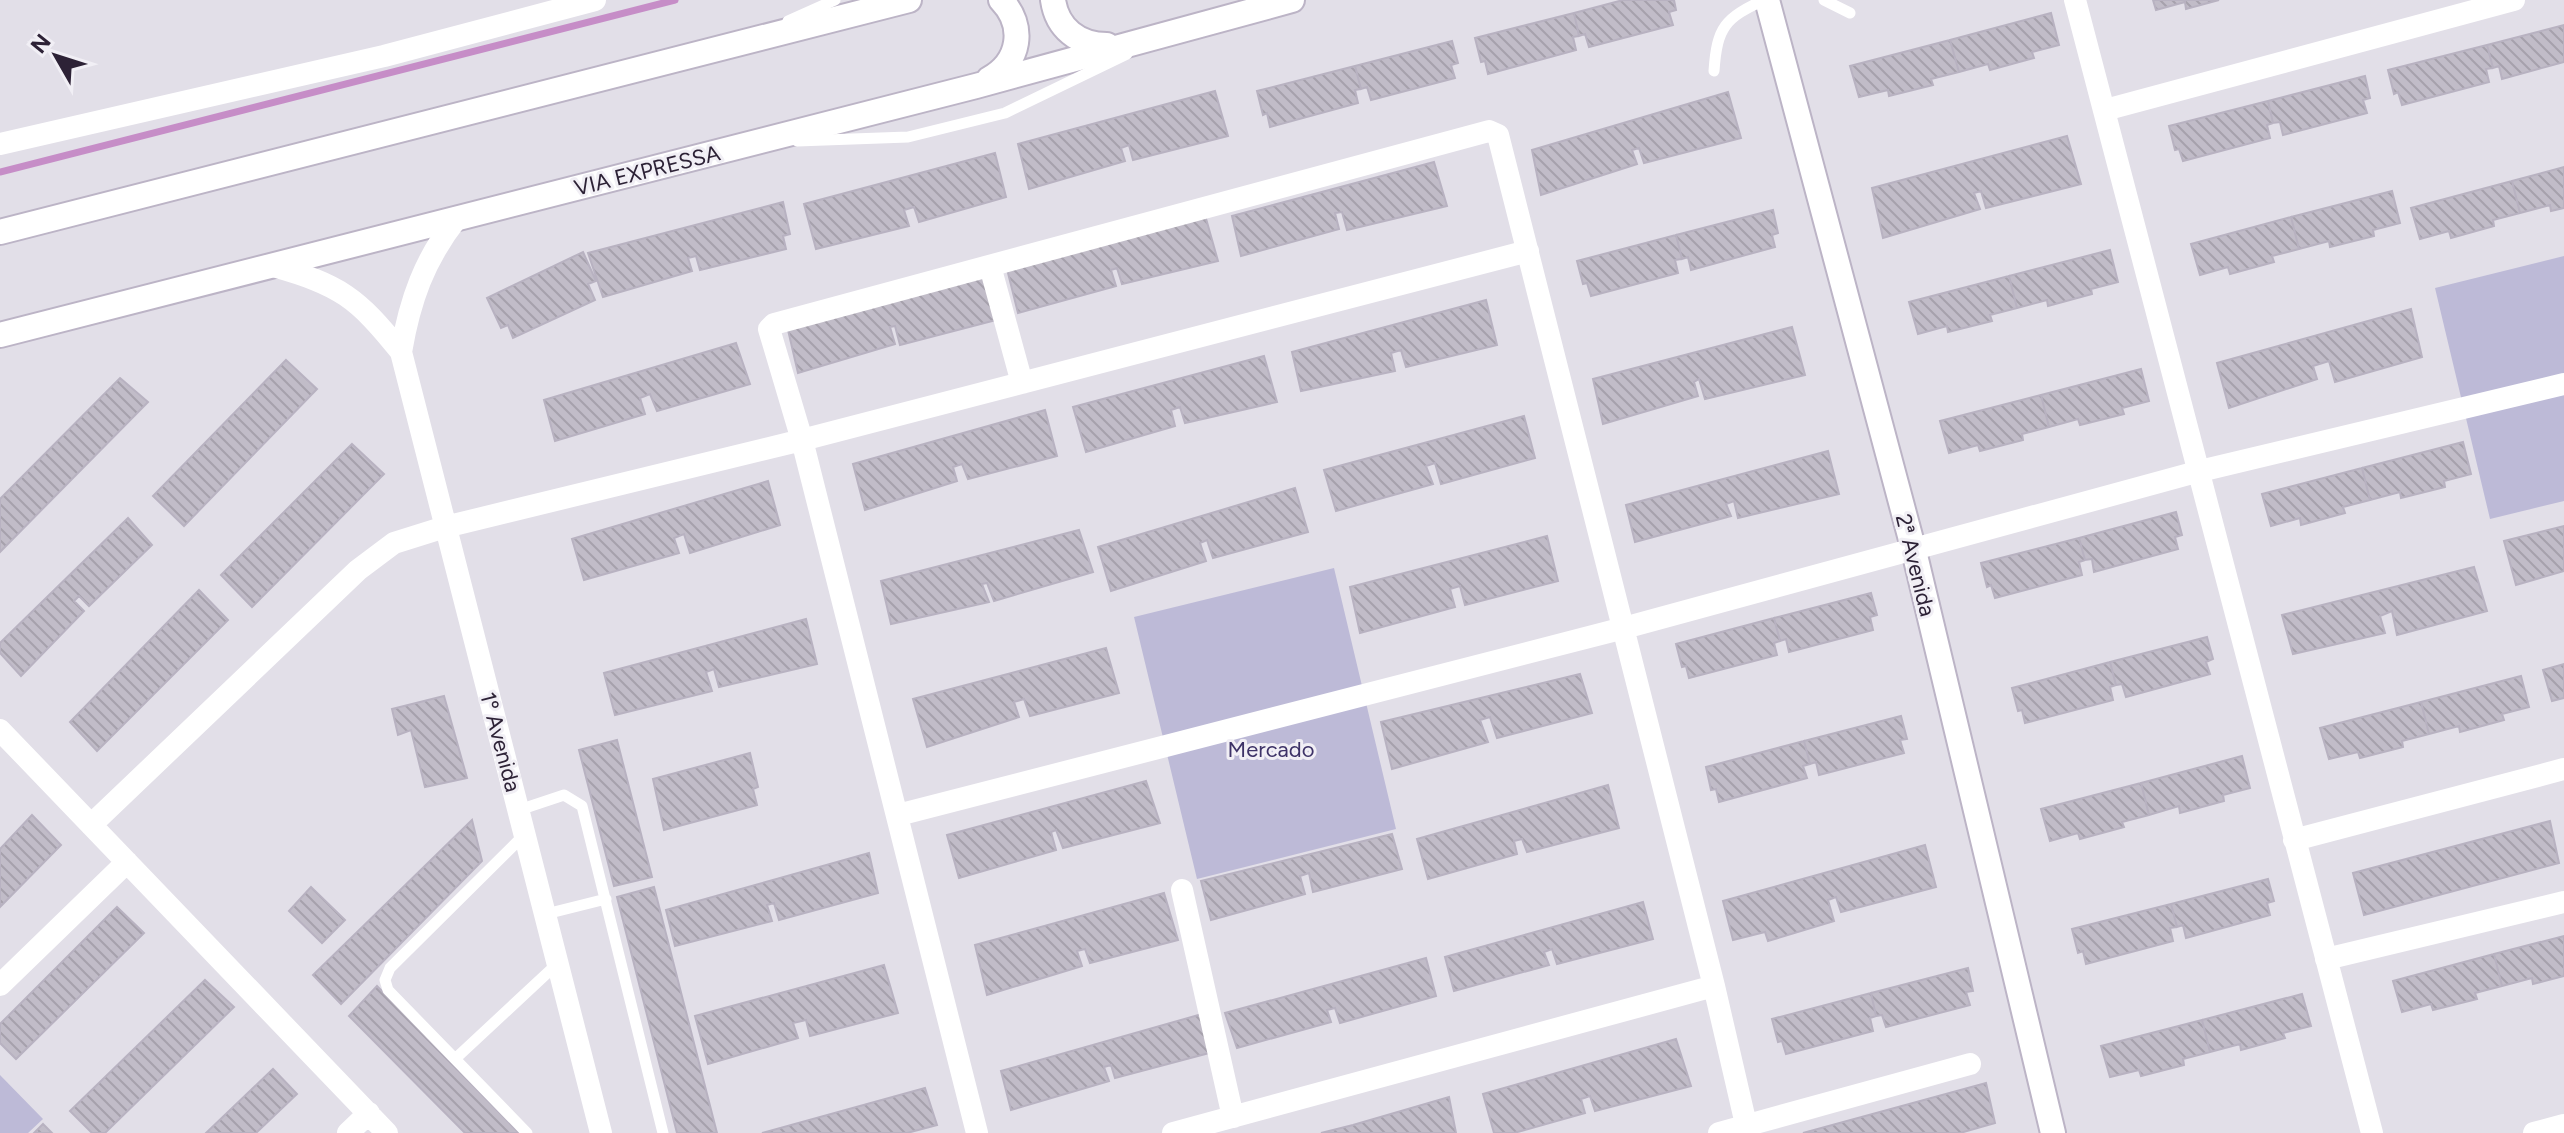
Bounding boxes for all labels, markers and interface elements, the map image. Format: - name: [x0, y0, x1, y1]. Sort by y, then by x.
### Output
- north arrow: [16, 16, 96, 96]
- text: N: [25, 29, 57, 59]
- street label: VIA EXPRESSA: [571, 139, 723, 202]
- street label: 2ª Avenida: [1890, 511, 1941, 619]
- street label: 1º Avenida: [474, 689, 527, 795]
- park label: Mercado: [1228, 736, 1314, 763]

